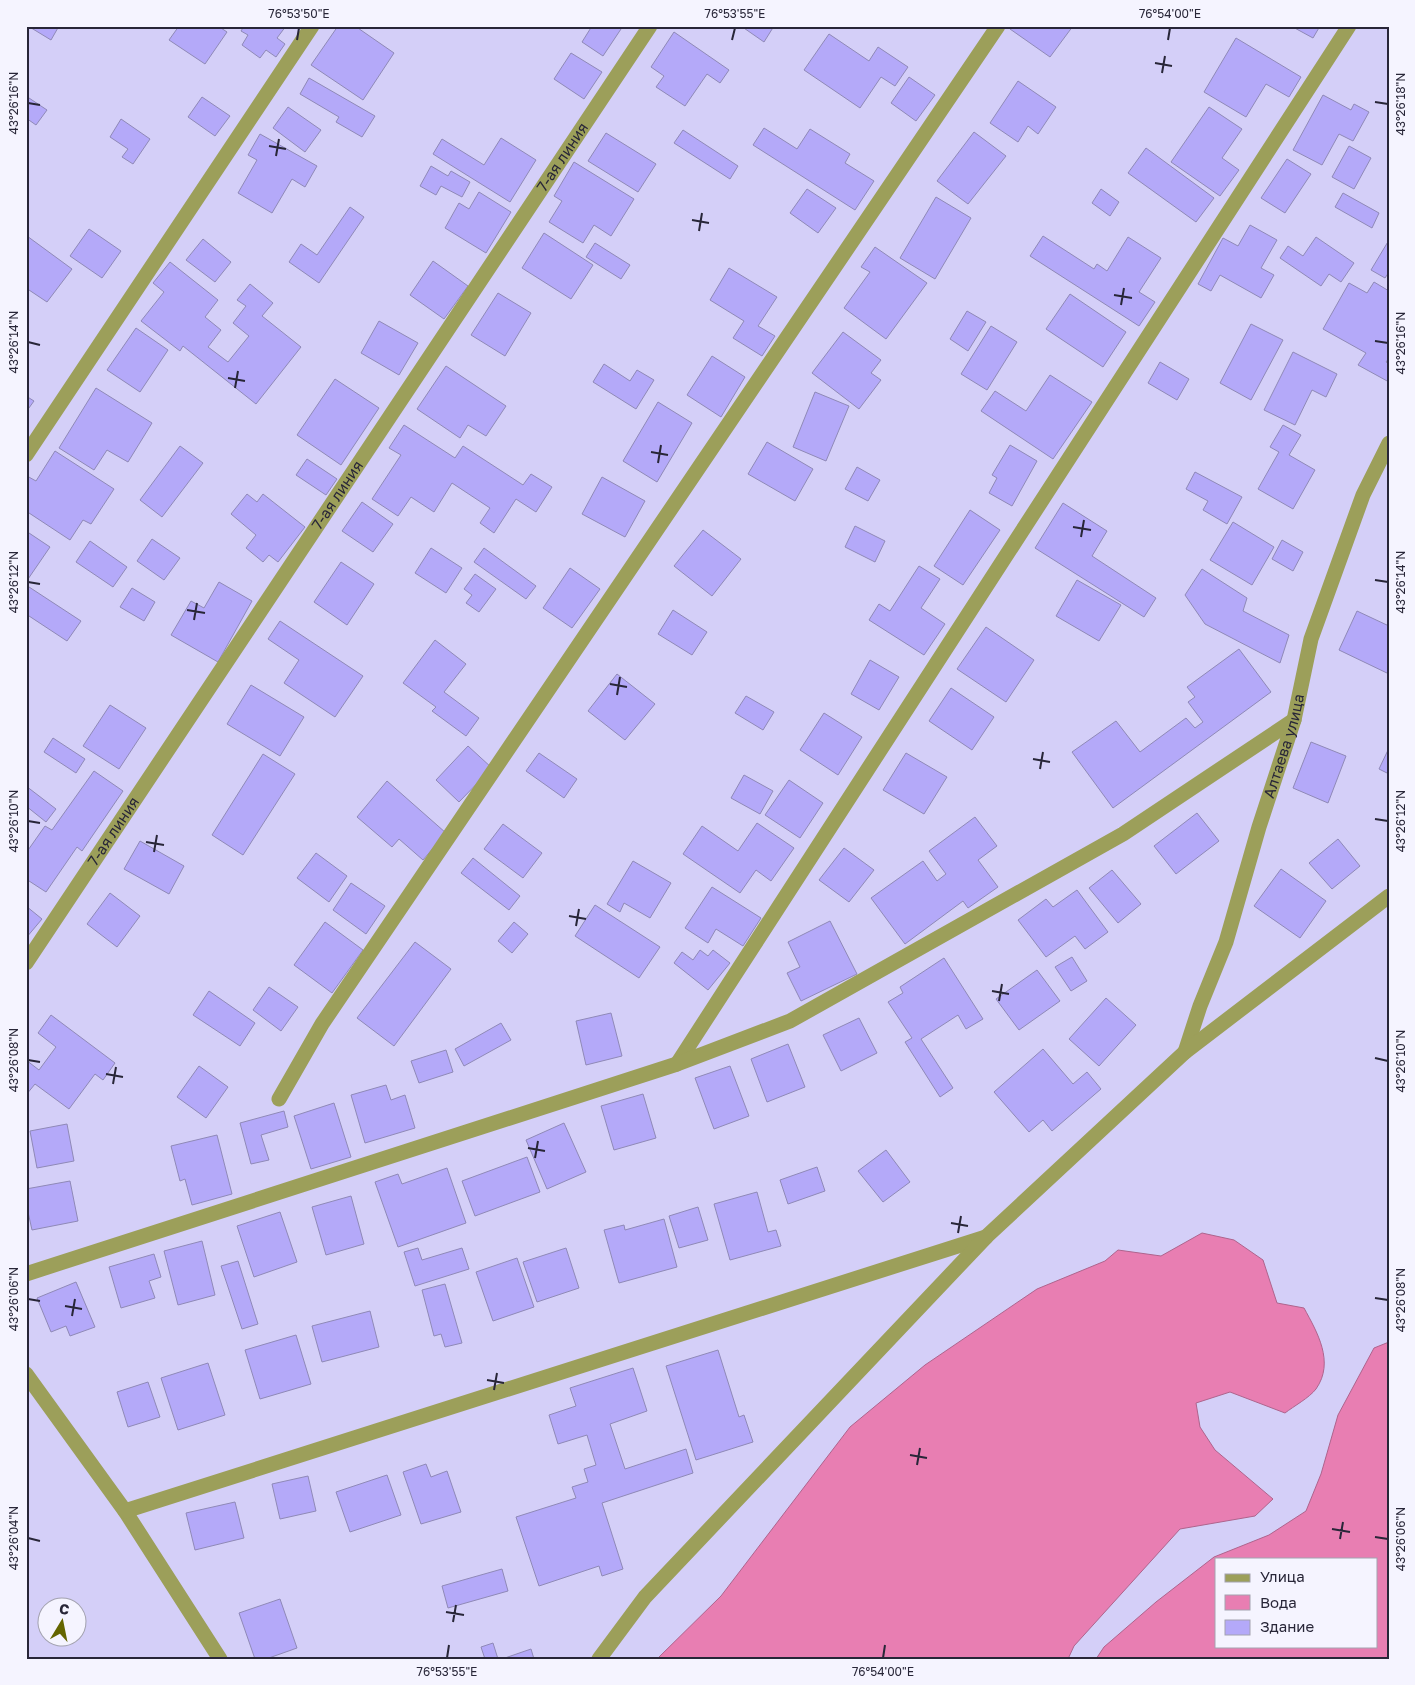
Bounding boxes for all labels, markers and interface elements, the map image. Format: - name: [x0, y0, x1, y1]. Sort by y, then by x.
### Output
- text: 76°53'50"E: [268, 6, 330, 21]
- text: 76°53'55"E: [705, 6, 765, 21]
- text: 76°54'00"E: [1139, 6, 1201, 21]
- text: 43°26'16"N: [6, 72, 21, 134]
- text: 43°26'18"N: [1393, 73, 1408, 135]
- street label: 7-ая линия: [532, 119, 591, 195]
- text: 43°26'14"N: [6, 311, 21, 373]
- text: 43°26'16"N: [1393, 312, 1408, 374]
- street label: 7-ая линия: [307, 457, 366, 533]
- text: 43°26'12"N: [6, 551, 21, 613]
- text: 43°26'14"N: [1393, 551, 1408, 613]
- street label: Алтаева улица: [1259, 692, 1307, 800]
- text: 43°26'10"N: [6, 790, 21, 852]
- text: 43°26'12"N: [1393, 790, 1408, 852]
- street label: 7-ая линия: [83, 793, 142, 869]
- text: 43°26'08"N: [6, 1028, 21, 1092]
- text: 43°26'10"N: [1393, 1030, 1408, 1092]
- text: 43°26'06"N: [6, 1267, 21, 1331]
- text: 43°26'08"N: [1393, 1268, 1408, 1332]
- text: 43°26'04"N: [6, 1506, 21, 1570]
- text: 43°26'06"N: [1393, 1507, 1408, 1571]
- legend: [1215, 1558, 1378, 1648]
- text: Улица: [1260, 1567, 1305, 1585]
- text: Вода: [1260, 1593, 1297, 1611]
- north arrow: [38, 1598, 88, 1648]
- text: С: [58, 1599, 71, 1618]
- text: Здание: [1260, 1617, 1314, 1635]
- text: 76°53'55"E: [417, 1664, 477, 1679]
- text: 76°54'00"E: [852, 1664, 914, 1679]

